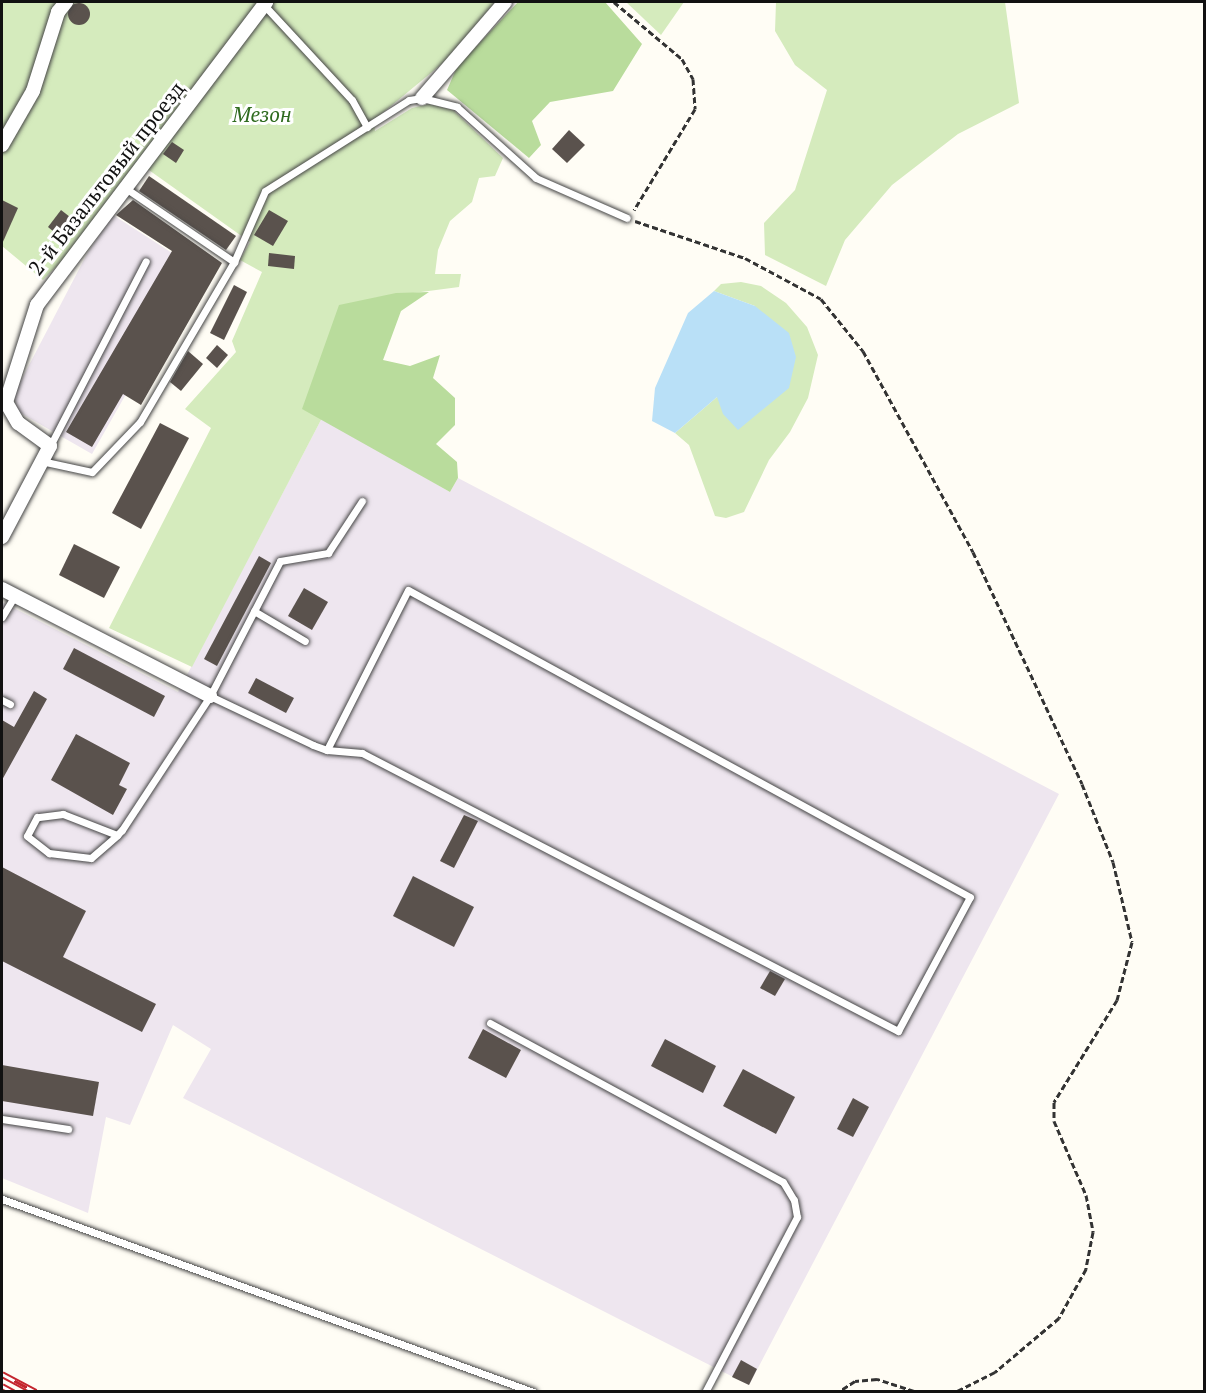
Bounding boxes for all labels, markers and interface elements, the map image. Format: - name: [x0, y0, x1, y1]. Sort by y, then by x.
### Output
- street label: 2-й Базальтовый проезд: [23, 76, 189, 280]
- park label: Мезон: [232, 101, 292, 127]

